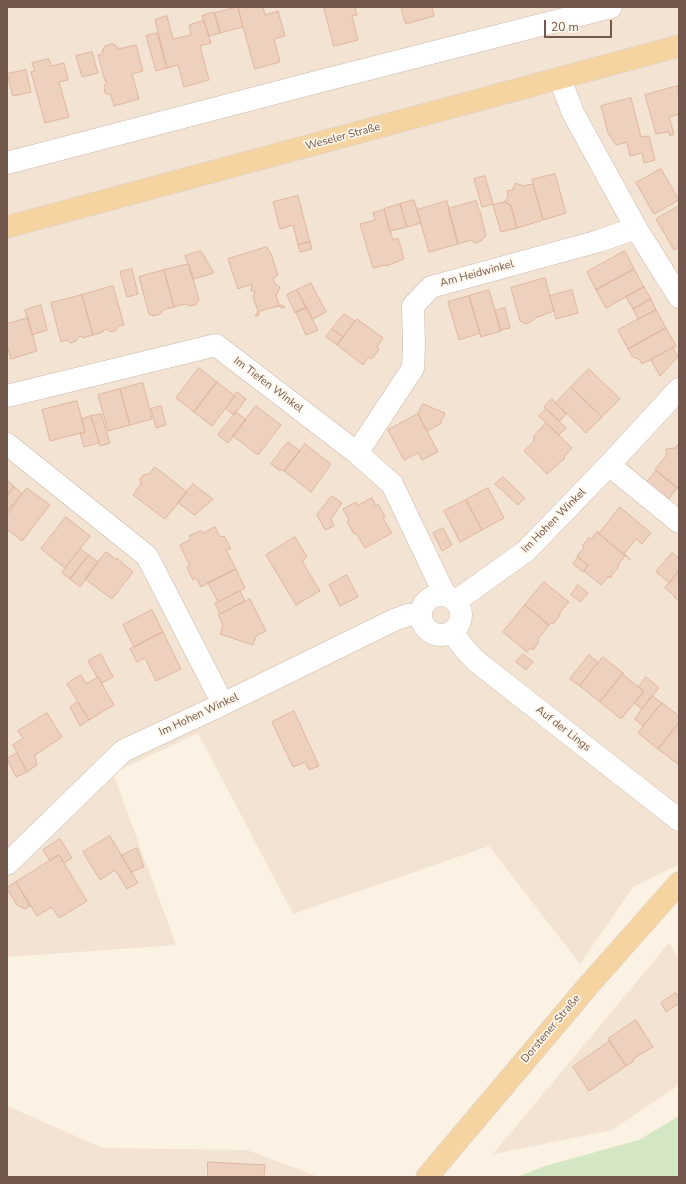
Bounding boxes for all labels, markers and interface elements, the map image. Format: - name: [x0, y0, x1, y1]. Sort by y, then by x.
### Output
- scale bar: [546, 12, 614, 38]
- text: 20 m: [551, 19, 579, 35]
- street label: Weseler Straße: [304, 121, 382, 153]
- street label: Am Heidwinkel: [439, 258, 515, 290]
- street label: Im Tiefen Winkel: [231, 354, 305, 416]
- street label: Im Hohen Winkel: [519, 486, 589, 556]
- street label: Im Hohen Winkel: [157, 691, 241, 739]
- street label: Auf der Lings: [533, 703, 593, 755]
- street label: Dorstener Straße: [519, 992, 583, 1066]

